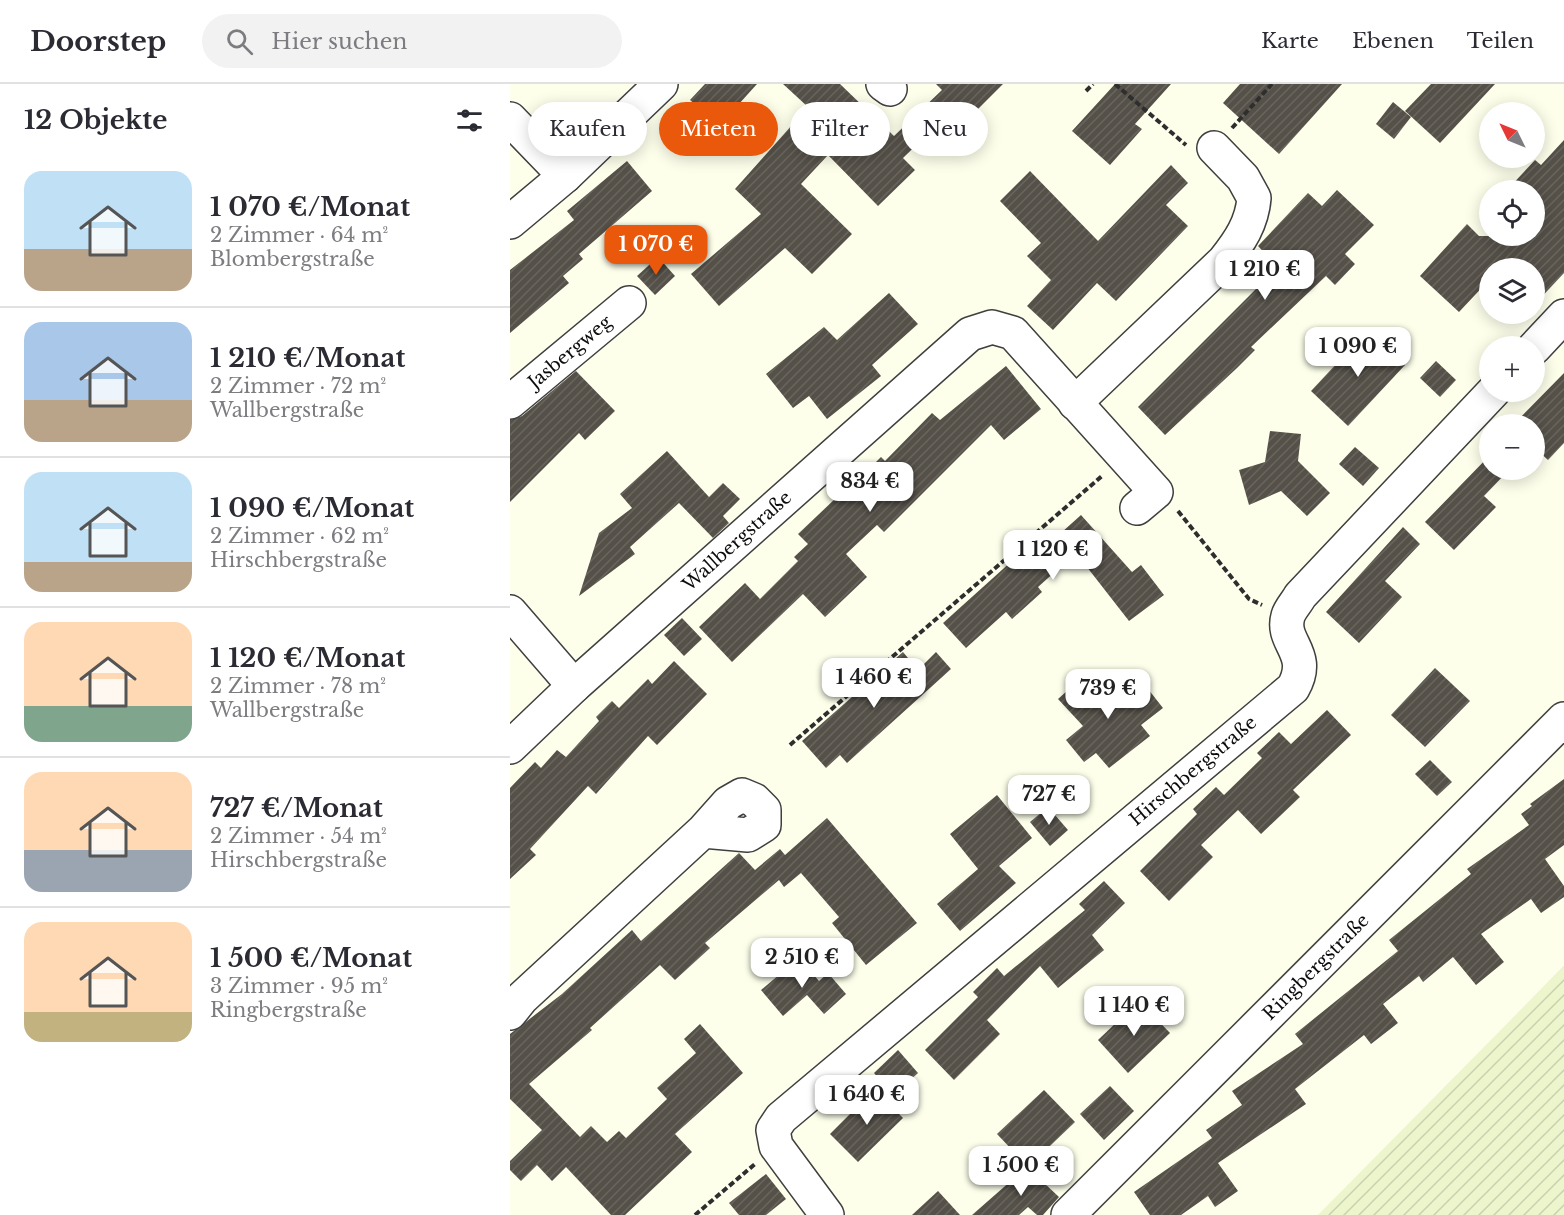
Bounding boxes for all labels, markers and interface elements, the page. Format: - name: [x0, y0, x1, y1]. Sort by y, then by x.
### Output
- search box: [202, 14, 622, 68]
- text: Doorstep: [30, 24, 166, 59]
- icon: search: [223, 25, 256, 58]
- text: Hier suchen: [271, 28, 407, 55]
- text: Karte: [1261, 28, 1319, 54]
- text: Ebenen: [1352, 28, 1434, 54]
- text: Teilen: [1467, 28, 1534, 54]
- chip: Kaufen: [528, 102, 647, 156]
- chip: Mieten: [659, 102, 778, 156]
- chip: Filter: [790, 102, 890, 156]
- chip: Neu: [902, 102, 988, 156]
- north arrow: [1479, 102, 1545, 168]
- map controls: [1479, 102, 1545, 480]
- text: 12 Objekte: [24, 104, 167, 136]
- icon: filters: [453, 104, 486, 137]
- button: locate: [1479, 180, 1545, 246]
- text: 1 070 €/Monat: [210, 191, 410, 223]
- icon: home: [72, 195, 144, 267]
- text: 2 Zimmer · 64 m²: [210, 223, 388, 247]
- pin: 1 070 €: [601, 225, 711, 276]
- text: 1 070 €: [618, 232, 694, 256]
- text: Blombergstraße: [210, 247, 375, 271]
- pin: 1 210 €: [1210, 250, 1320, 301]
- text: 1 210 €: [1229, 257, 1301, 281]
- button: layers: [1479, 258, 1545, 324]
- street label: Jasbergweg: [522, 311, 616, 395]
- pin: 1 090 €: [1303, 327, 1413, 378]
- text: 1 090 €: [1319, 334, 1397, 358]
- button: +: [1479, 336, 1545, 402]
- text: 1 210 €/Monat: [210, 342, 405, 374]
- icon: home: [72, 346, 144, 418]
- text: 2 Zimmer · 72 m²: [210, 374, 386, 398]
- text: Wallbergstraße: [210, 398, 364, 422]
- button: −: [1479, 414, 1545, 480]
- pin: 834 €: [828, 462, 912, 513]
- text: 834 €: [840, 469, 900, 493]
- street label: Wallbergstraße: [677, 486, 796, 596]
- text: 1 090 €/Monat: [210, 492, 414, 524]
- icon: home: [72, 496, 144, 568]
- text: 2 Zimmer · 62 m²: [210, 524, 389, 548]
- pin: 1 120 €: [998, 530, 1108, 581]
- text: 1 120 €: [1017, 537, 1089, 561]
- text: Hirschbergstraße: [210, 548, 387, 572]
- text: 1 120 €/Monat: [210, 642, 405, 674]
- icon: home: [72, 646, 144, 718]
- pin: 1 460 €: [819, 658, 929, 709]
- text: 1 460 €: [836, 665, 912, 689]
- pin: 739 €: [1066, 669, 1150, 720]
- text: 2 Zimmer · 78 m²: [210, 674, 386, 698]
- text: 739 €: [1079, 676, 1137, 700]
- text: Wallbergstraße: [210, 698, 364, 722]
- street label: Hirschbergstraße: [1125, 711, 1261, 831]
- pin: 727 €: [1007, 775, 1091, 826]
- text: 727 €: [1022, 782, 1076, 806]
- text: 727 €/Monat: [210, 792, 383, 824]
- icon: home: [72, 796, 144, 868]
- text: 2 Zimmer · 54 m²: [210, 824, 387, 848]
- text: Hirschbergstraße: [210, 848, 387, 872]
- street label: Ringbergstraße: [1258, 909, 1374, 1025]
- pin: 2 510 €: [747, 938, 857, 989]
- text: 1 500 €/Monat: [210, 942, 412, 974]
- text: 2 510 €: [765, 945, 839, 969]
- icon: home: [72, 946, 144, 1018]
- text: 3 Zimmer · 95 m²: [210, 974, 388, 998]
- pin: 1 140 €: [1079, 986, 1189, 1037]
- text: 1 140 €: [1098, 993, 1170, 1017]
- text: Ringbergstraße: [210, 998, 367, 1022]
- pin: 1 640 €: [812, 1075, 922, 1126]
- text: 1 640 €: [829, 1082, 905, 1106]
- pin: 1 500 €: [966, 1146, 1076, 1197]
- text: 1 500 €: [983, 1153, 1059, 1177]

